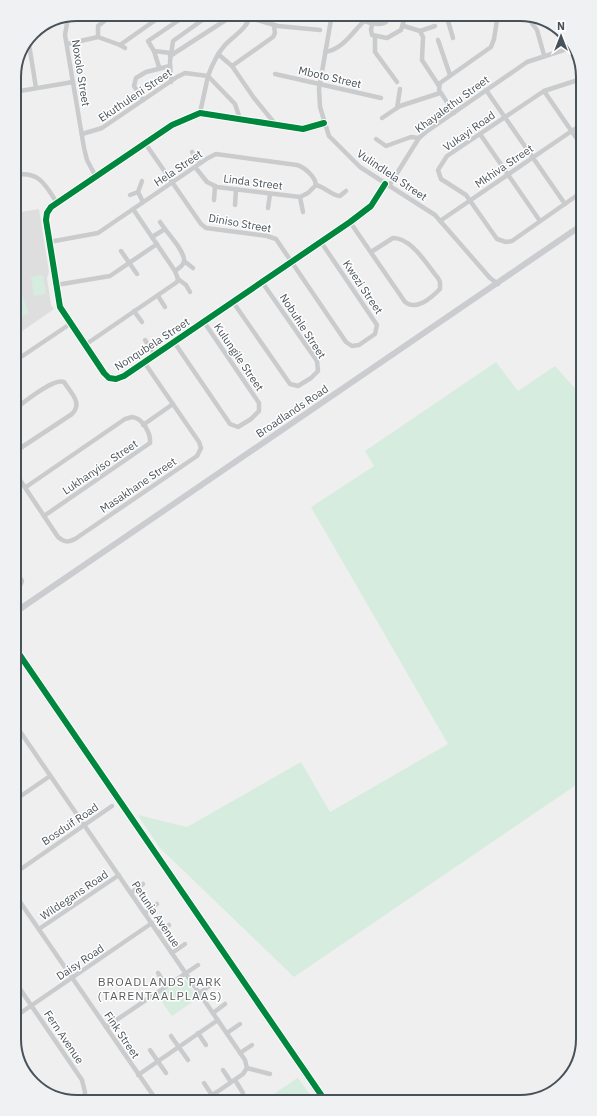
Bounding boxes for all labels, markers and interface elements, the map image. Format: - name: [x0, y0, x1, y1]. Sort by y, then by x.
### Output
- north arrow: [541, 16, 581, 56]
- text: N: [557, 19, 565, 33]
- street label: Noxolo Street: [69, 39, 93, 107]
- street label: Mboto Street: [297, 63, 363, 91]
- street label: Ekuthuleni Street: [96, 65, 174, 125]
- street label: Khayalethu Street: [412, 72, 492, 136]
- street label: Vukayi Road: [440, 108, 498, 154]
- street label: Mkhiva Street: [472, 141, 536, 191]
- street label: Vulindlela Street: [354, 146, 430, 204]
- street label: Hela Street: [151, 147, 205, 189]
- street label: Linda Street: [223, 171, 284, 193]
- street label: Diniso Street: [208, 211, 273, 235]
- street label: Kwezi Street: [340, 257, 386, 317]
- street label: Nobuhle Street: [277, 291, 329, 361]
- street label: Nonqubela Street: [112, 314, 192, 374]
- street label: Kulungile Street: [211, 320, 267, 394]
- street label: Broadlands Road: [253, 382, 331, 440]
- street label: Lukhanyiso Street: [59, 436, 141, 497]
- street label: Masakhane Street: [97, 454, 179, 516]
- street label: Bosduif Road: [39, 800, 101, 848]
- street label: Wildegans Road: [37, 867, 111, 923]
- street label: Petunia Avenue: [129, 878, 183, 950]
- street label: Daisy Road: [53, 941, 107, 983]
- district label: BROADLANDS PARK (TARENTAALPLAAS): [98, 974, 222, 1003]
- street label: Fern Avenue: [41, 1008, 87, 1066]
- street label: Fink Street: [101, 1009, 143, 1061]

